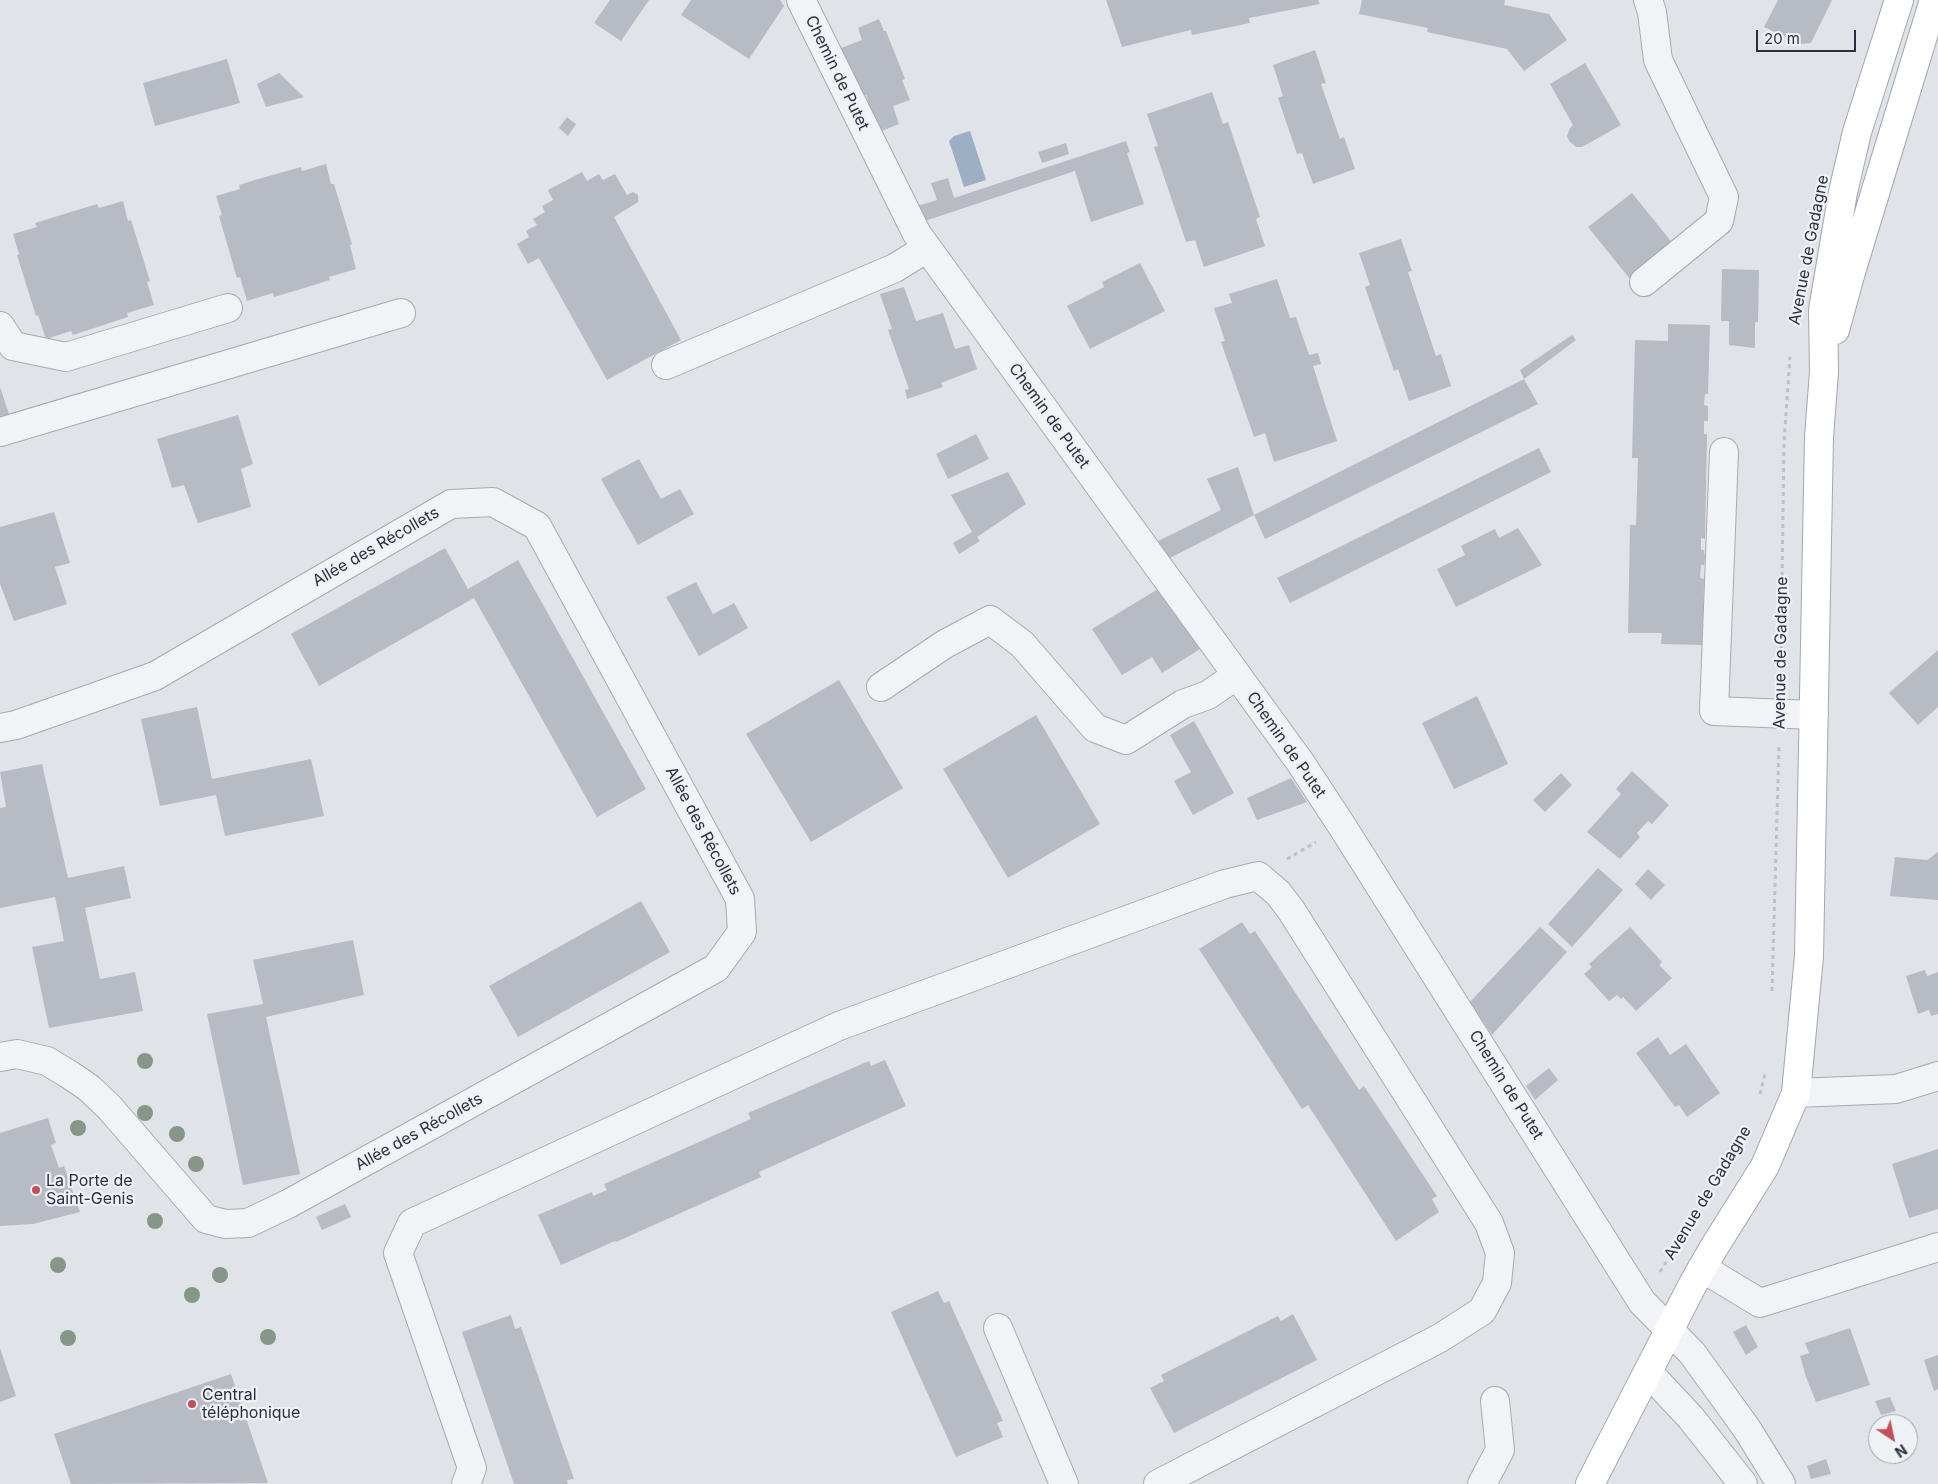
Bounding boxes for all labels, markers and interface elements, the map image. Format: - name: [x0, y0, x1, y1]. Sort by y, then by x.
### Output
- street label: Chemin de Putet: [801, 12, 873, 134]
- scale bar: [1758, 20, 1858, 52]
- text: 20 m: [1764, 29, 1800, 48]
- street label: Avenue de Gadagne: [1785, 173, 1833, 327]
- street label: Chemin de Putet: [1004, 360, 1094, 472]
- street label: Allée des Récollets: [309, 503, 443, 591]
- street label: Avenue de Gadagne: [1770, 577, 1792, 729]
- street label: Chemin de Putet: [1242, 688, 1330, 802]
- street label: Allée des Récollets: [661, 763, 745, 899]
- street label: Chemin de Putet: [1465, 1027, 1547, 1143]
- street label: Allée des Récollets: [352, 1089, 486, 1175]
- street label: Avenue de Gadagne: [1660, 1123, 1756, 1263]
- place label: La Porte de Saint-Genis: [46, 1171, 134, 1209]
- marker: La Porte de Saint-Genis: [30, 1184, 42, 1196]
- place label: Central téléphonique: [202, 1385, 300, 1423]
- marker: Central téléphonique: [186, 1398, 198, 1410]
- north arrow: [1868, 1414, 1918, 1464]
- text: N: [1892, 1441, 1910, 1461]

